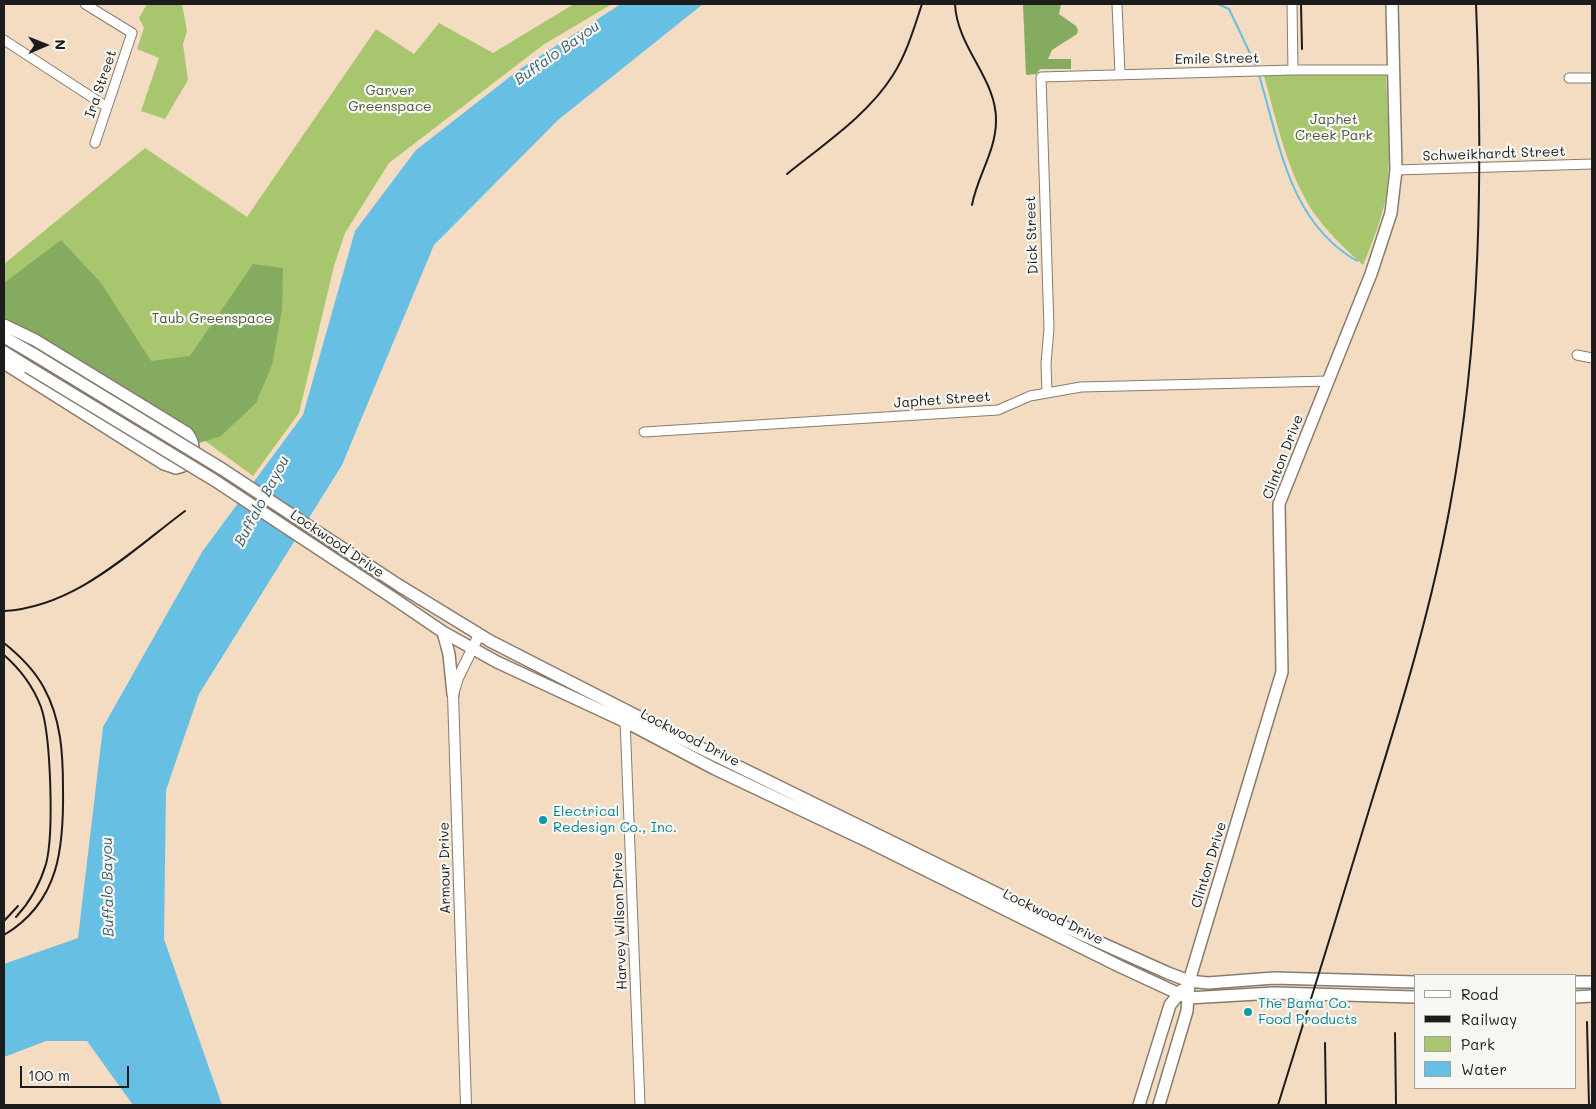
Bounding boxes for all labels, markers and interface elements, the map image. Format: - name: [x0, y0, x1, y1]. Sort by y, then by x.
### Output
- water label: Buffalo Bayou: [511, 17, 603, 89]
- north arrow: [20, 20, 70, 70]
- text: N: [51, 39, 70, 50]
- street label: Ira Street: [82, 48, 120, 120]
- street label: Emile Street: [1175, 50, 1259, 68]
- park label: Garver Greenspace: [348, 83, 432, 115]
- park label: Japhet Creek Park: [1295, 112, 1373, 144]
- street label: Schweikhardt Street: [1422, 143, 1566, 165]
- street label: Dick Street: [1022, 195, 1042, 275]
- park label: Taub Greenspace: [151, 311, 273, 327]
- street label: Japhet Street: [893, 388, 991, 412]
- street label: Clinton Drive: [1259, 412, 1307, 502]
- water label: Buffalo Bayou: [231, 453, 293, 549]
- street label: Lockwood Drive: [287, 507, 387, 581]
- street label: Lockwood Drive: [638, 706, 742, 770]
- place label: Electrical Redesign Co., Inc.: [553, 804, 677, 836]
- marker: Electrical Redesign Co., Inc.: [537, 814, 549, 826]
- street label: Clinton Drive: [1188, 820, 1230, 910]
- street label: Armour Drive: [436, 822, 454, 914]
- water label: Buffalo Bayou: [98, 837, 118, 937]
- street label: Harvey Wilson Drive: [609, 852, 631, 990]
- street label: Lockwood Drive: [1000, 886, 1106, 948]
- legend: [1414, 974, 1576, 1089]
- text: Road: [1461, 984, 1498, 1004]
- place label: The Bama Co. Food Products: [1258, 996, 1357, 1028]
- marker: The Bama Co. Food Products: [1242, 1006, 1254, 1018]
- text: Railway: [1461, 1009, 1517, 1029]
- text: Park: [1461, 1034, 1495, 1054]
- scale bar: [22, 1056, 131, 1088]
- text: Water: [1461, 1059, 1507, 1079]
- text: 100 m: [28, 1065, 70, 1085]

